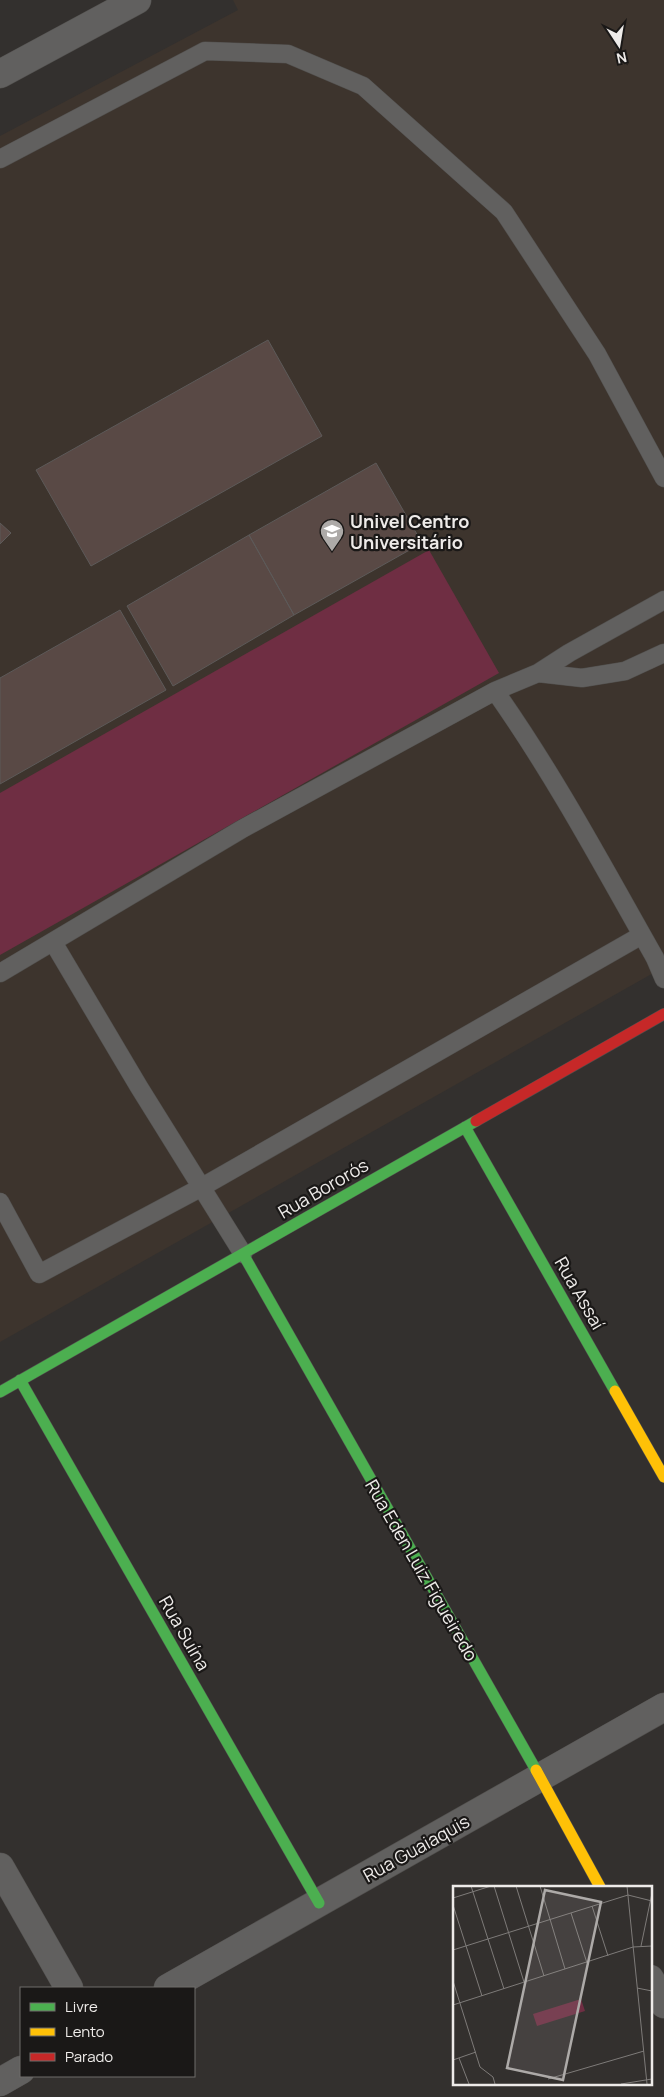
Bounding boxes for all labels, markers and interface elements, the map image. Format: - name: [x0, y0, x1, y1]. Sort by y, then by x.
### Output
- north arrow: [594, 20, 644, 70]
- text: N: [615, 48, 629, 69]
- place label: Univel Centro Universitário: [350, 509, 469, 554]
- school or university icon: Univel Centro Universitário: [319, 518, 345, 552]
- street label: Rua Bororós: [273, 1152, 373, 1224]
- street label: Rua Assaí: [550, 1252, 610, 1334]
- street label: Rua Eden Luiz Figueiredo: [360, 1475, 484, 1665]
- street label: Rua Suína: [154, 1591, 216, 1675]
- street label: Rua Guaiaquis: [358, 1809, 474, 1887]
- inset map: [453, 1886, 652, 2084]
- legend: [20, 1987, 195, 2077]
- text: Livre: [65, 1996, 98, 2017]
- text: Lento: [65, 2021, 105, 2042]
- text: Parado: [65, 2046, 113, 2067]

